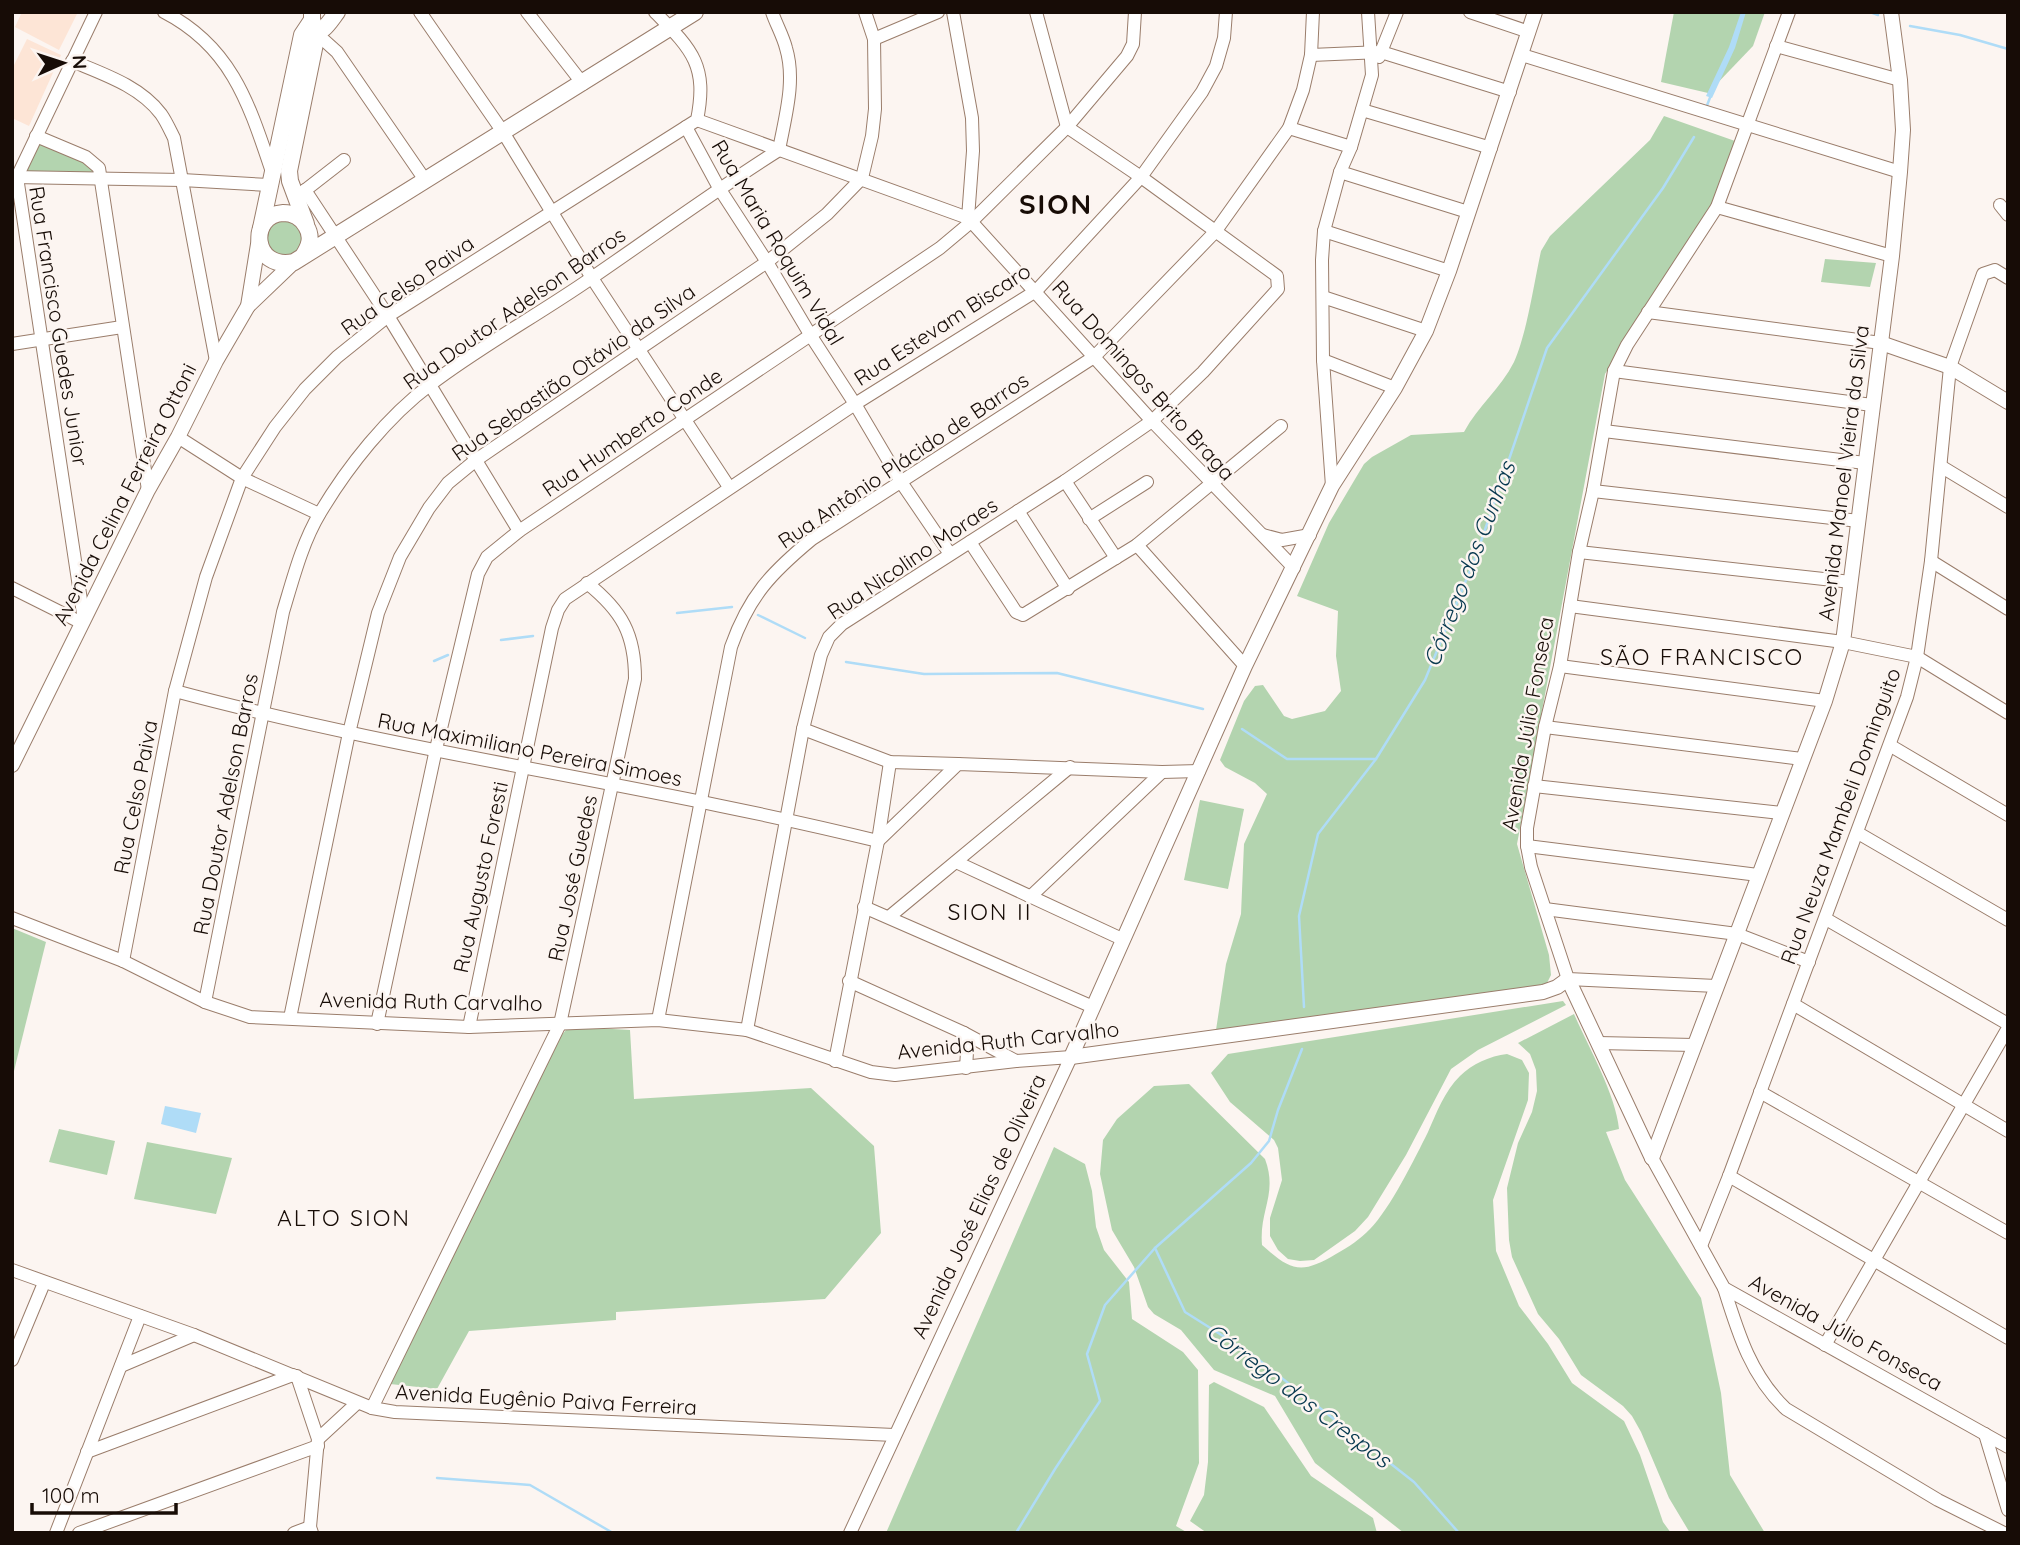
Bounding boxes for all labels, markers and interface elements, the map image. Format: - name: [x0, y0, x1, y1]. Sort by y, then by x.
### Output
- north arrow: [28, 28, 98, 98]
- text: N: [68, 55, 92, 70]
- street label: Rua Maria Roquim Vidal: [706, 135, 850, 349]
- street label: Rua Francisco Guedes Junior: [24, 184, 94, 468]
- district label: SION: [1019, 186, 1093, 221]
- street label: Rua Doutor Adelson Barros: [398, 221, 630, 395]
- street label: Rua Celso Paiva: [335, 230, 479, 340]
- street label: Rua Estevam Biscaro: [849, 257, 1035, 391]
- street label: Rua Domingos Brito Braga: [1047, 274, 1241, 486]
- street label: Rua Sebastião Otávio da Silva: [446, 278, 700, 466]
- street label: Avenida Manoel Vieira da Silva: [1812, 324, 1874, 622]
- street label: Avenida Celina Ferreira Ottoni: [46, 359, 202, 629]
- street label: Rua Humberto Conde: [537, 362, 727, 502]
- street label: Rua Antônio Plácido de Barros: [773, 366, 1033, 554]
- water label: Córrego dos Cunhas: [1417, 455, 1522, 671]
- street label: Rua Nicolino Moraes: [822, 491, 1002, 625]
- street label: Avenida Júlio Fonseca: [1495, 615, 1559, 833]
- district label: SÃO FRANCISCO: [1600, 642, 1804, 671]
- street label: Rua Neuza Mambeli Dominguito: [1774, 664, 1906, 968]
- street label: Rua Doutor Adelson Barros: [187, 671, 263, 937]
- street label: Rua Maximiliano Pereira Simoes: [376, 707, 684, 791]
- street label: Rua Celso Paiva: [107, 718, 163, 876]
- street label: Rua Augusto Foresti: [447, 779, 513, 975]
- street label: Rua José Guedes: [542, 793, 602, 963]
- district label: SION II: [948, 897, 1032, 926]
- street label: Avenida Ruth Carvalho: [319, 986, 543, 1016]
- street label: Avenida Ruth Carvalho: [896, 1015, 1120, 1065]
- street label: Avenida José Elias de Oliveira: [905, 1070, 1051, 1342]
- district label: ALTO SION: [277, 1203, 411, 1232]
- street label: Avenida Júlio Fonseca: [1745, 1268, 1947, 1396]
- water label: Córrego dos Crespos: [1201, 1316, 1399, 1475]
- street label: Avenida Eugênio Paiva Ferreira: [395, 1378, 697, 1420]
- scale bar: [32, 1472, 175, 1516]
- text: 100 m: [42, 1482, 100, 1508]

